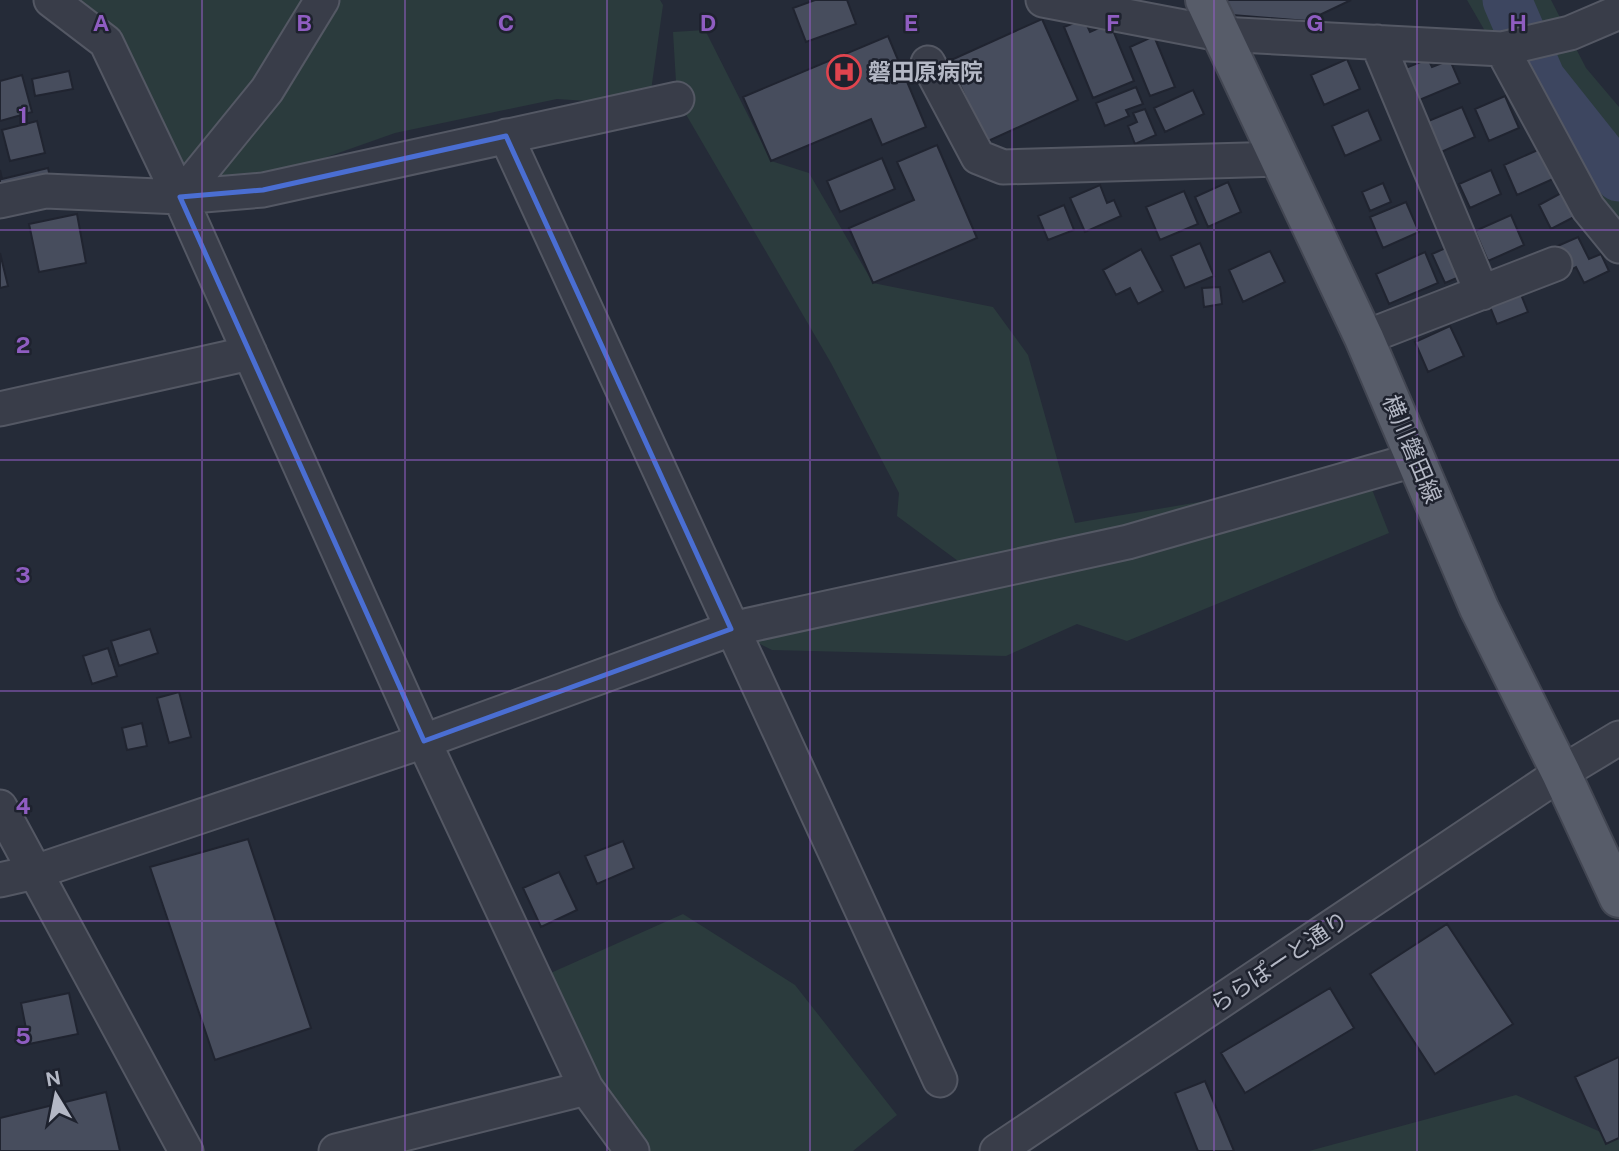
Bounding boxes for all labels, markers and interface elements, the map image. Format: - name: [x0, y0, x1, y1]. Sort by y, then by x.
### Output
- text: A: [93, 9, 110, 36]
- text: B: [296, 9, 312, 36]
- text: C: [498, 9, 514, 36]
- text: D: [700, 9, 716, 36]
- text: E: [904, 9, 918, 36]
- text: F: [1106, 9, 1120, 36]
- text: G: [1306, 9, 1324, 36]
- text: H: [1509, 9, 1527, 36]
- hospital icon: 磐田原病院: [825, 53, 863, 91]
- place label: 磐田原病院: [868, 58, 983, 85]
- text: 1: [18, 101, 28, 128]
- text: 2: [16, 331, 30, 358]
- street label: 横川磐田線: [1378, 391, 1447, 507]
- text: 3: [15, 561, 31, 588]
- text: 4: [15, 792, 31, 819]
- street label: ららぽーと通り: [1204, 905, 1353, 1018]
- text: 5: [15, 1022, 31, 1049]
- north arrow: [21, 1060, 91, 1130]
- text: N: [44, 1066, 62, 1090]

